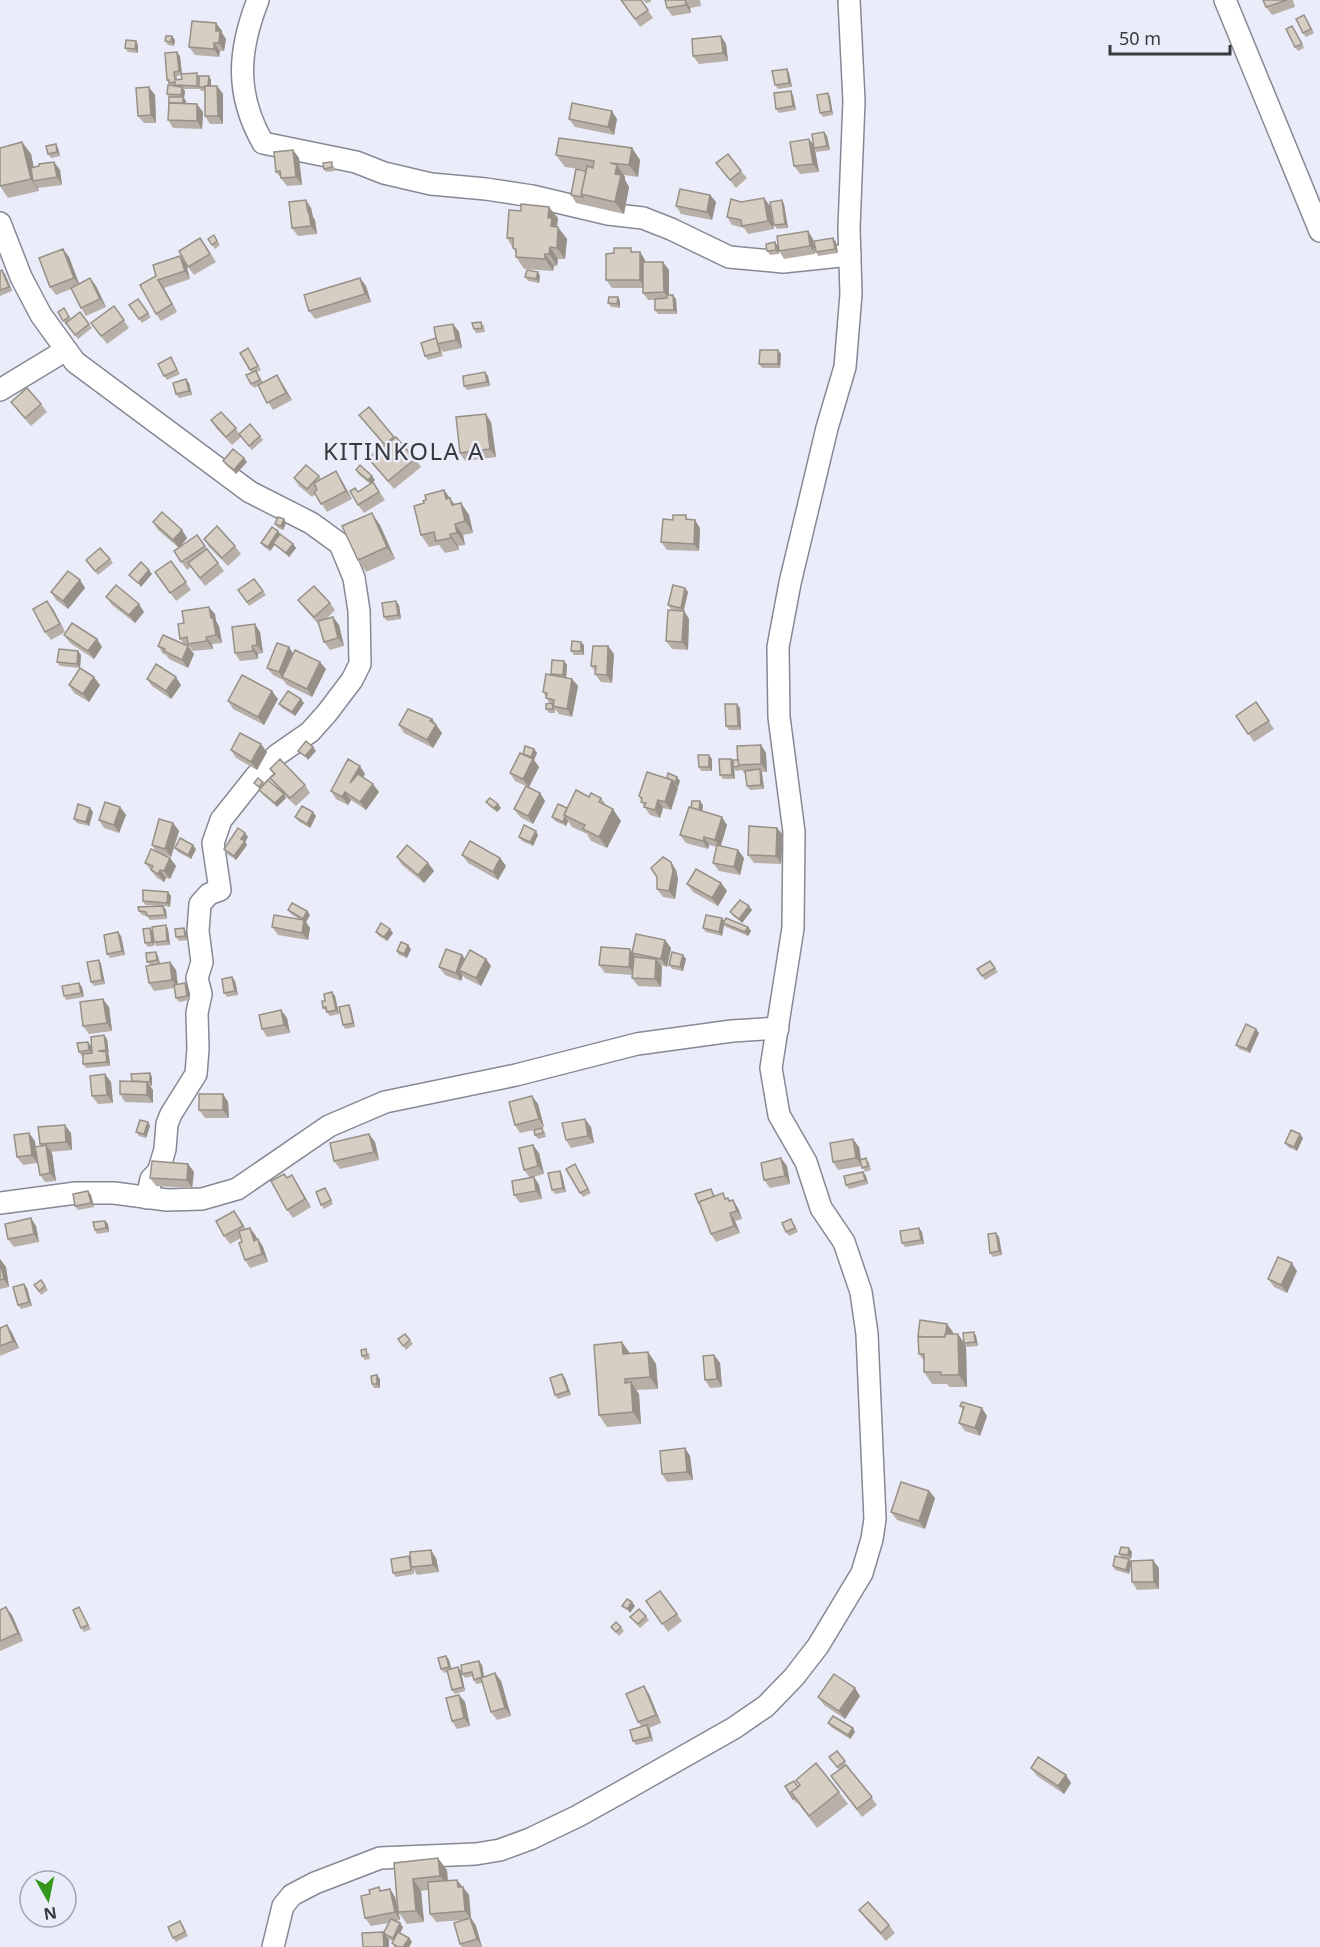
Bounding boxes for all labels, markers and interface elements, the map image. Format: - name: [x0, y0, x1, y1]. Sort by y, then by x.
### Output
- scale bar: [1110, 18, 1230, 56]
- text: 50 m: [1119, 26, 1161, 50]
- district label: KITINKOLA A: [323, 434, 485, 467]
- north arrow: [18, 1869, 78, 1929]
- text: N: [42, 1902, 58, 1926]

